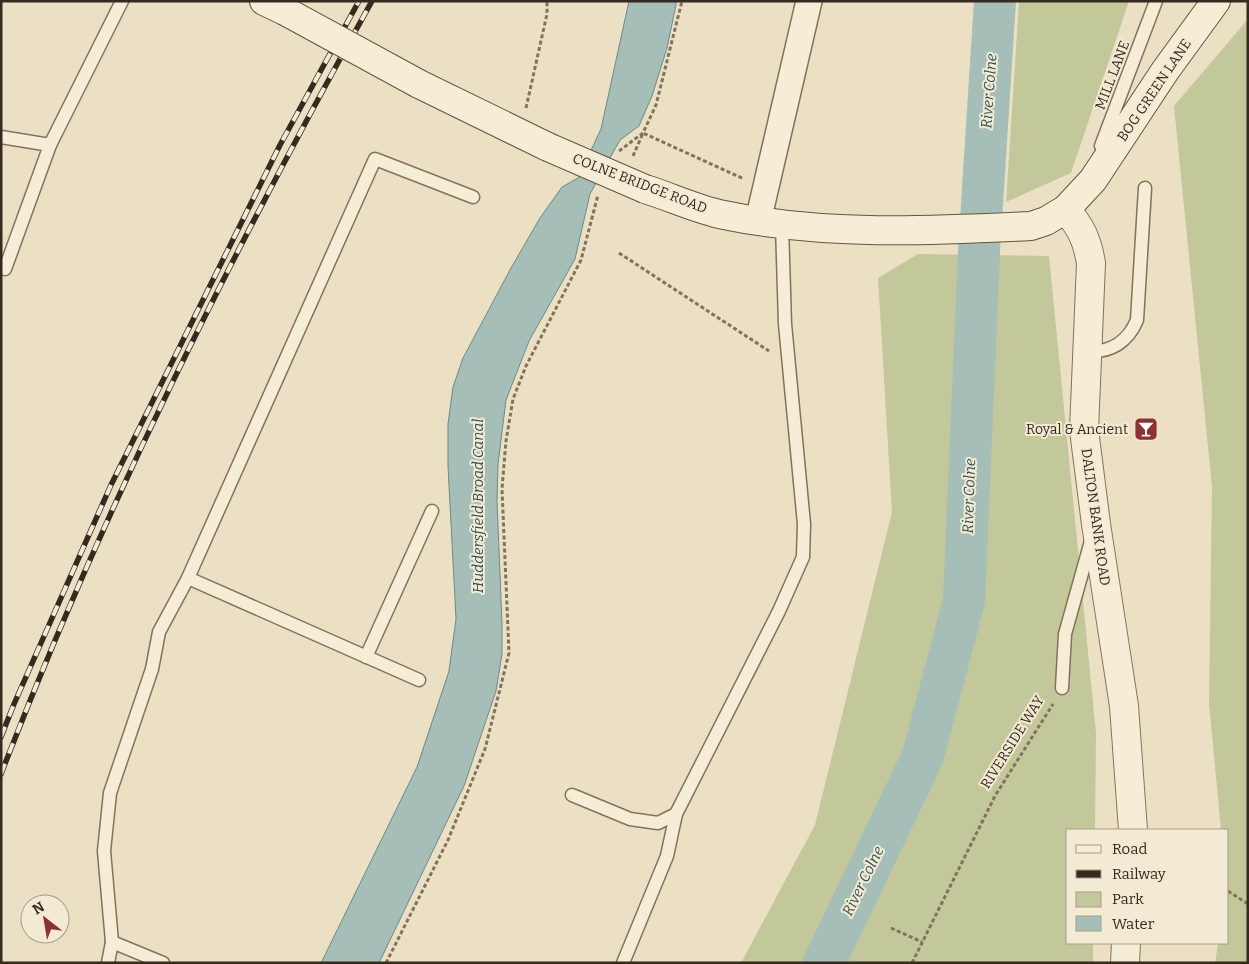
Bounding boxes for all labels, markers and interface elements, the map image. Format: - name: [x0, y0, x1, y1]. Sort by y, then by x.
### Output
- street label: BOG GREEN LANE: [1114, 36, 1195, 145]
- street label: MILL LANE: [1092, 38, 1133, 112]
- water label: River Colne: [977, 53, 1001, 129]
- street label: COLNE BRIDGE ROAD: [570, 150, 709, 217]
- bar icon: Royal & Ancient: [1133, 416, 1159, 442]
- water label: Huddersfield Broad Canal: [469, 419, 487, 593]
- place label: Royal & Ancient: [1026, 421, 1128, 438]
- street label: DALTON BANK ROAD: [1077, 447, 1114, 587]
- water label: River Colne: [959, 458, 979, 534]
- street label: RIVERSIDE WAY: [977, 693, 1048, 792]
- legend: [1066, 829, 1229, 944]
- text: Road: [1112, 840, 1147, 858]
- water label: River Colne: [838, 843, 888, 919]
- text: Railway: [1112, 865, 1166, 883]
- text: Park: [1112, 890, 1144, 908]
- north arrow: [20, 894, 70, 944]
- text: N: [30, 898, 48, 918]
- text: Water: [1112, 915, 1155, 933]

